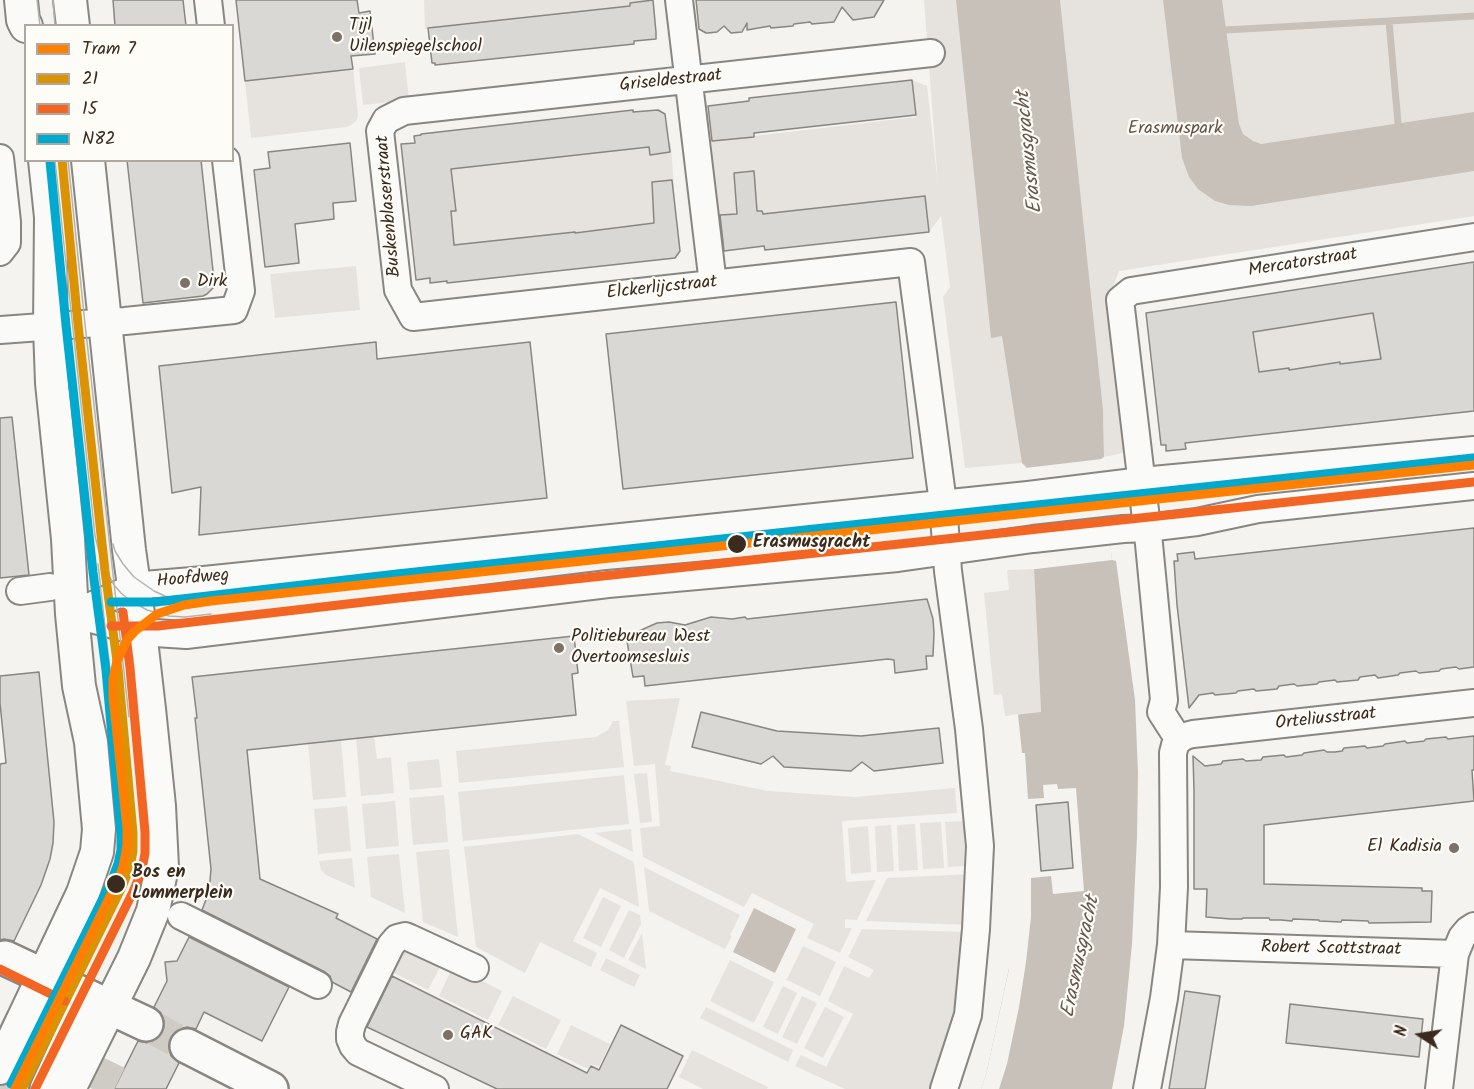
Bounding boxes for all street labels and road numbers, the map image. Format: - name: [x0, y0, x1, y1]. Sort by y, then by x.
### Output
- street label: Griseldestraat: [619, 66, 723, 98]
- street label: Buskenblaserstraat: [373, 134, 407, 278]
- street label: Mercatorstraat: [1247, 245, 1359, 283]
- street label: Elckerlijcstraat: [606, 272, 718, 306]
- street label: Hoofdweg: [156, 566, 230, 594]
- street label: Orteliusstraat: [1274, 704, 1378, 736]
- street label: Robert Scottstraat: [1261, 938, 1401, 962]

